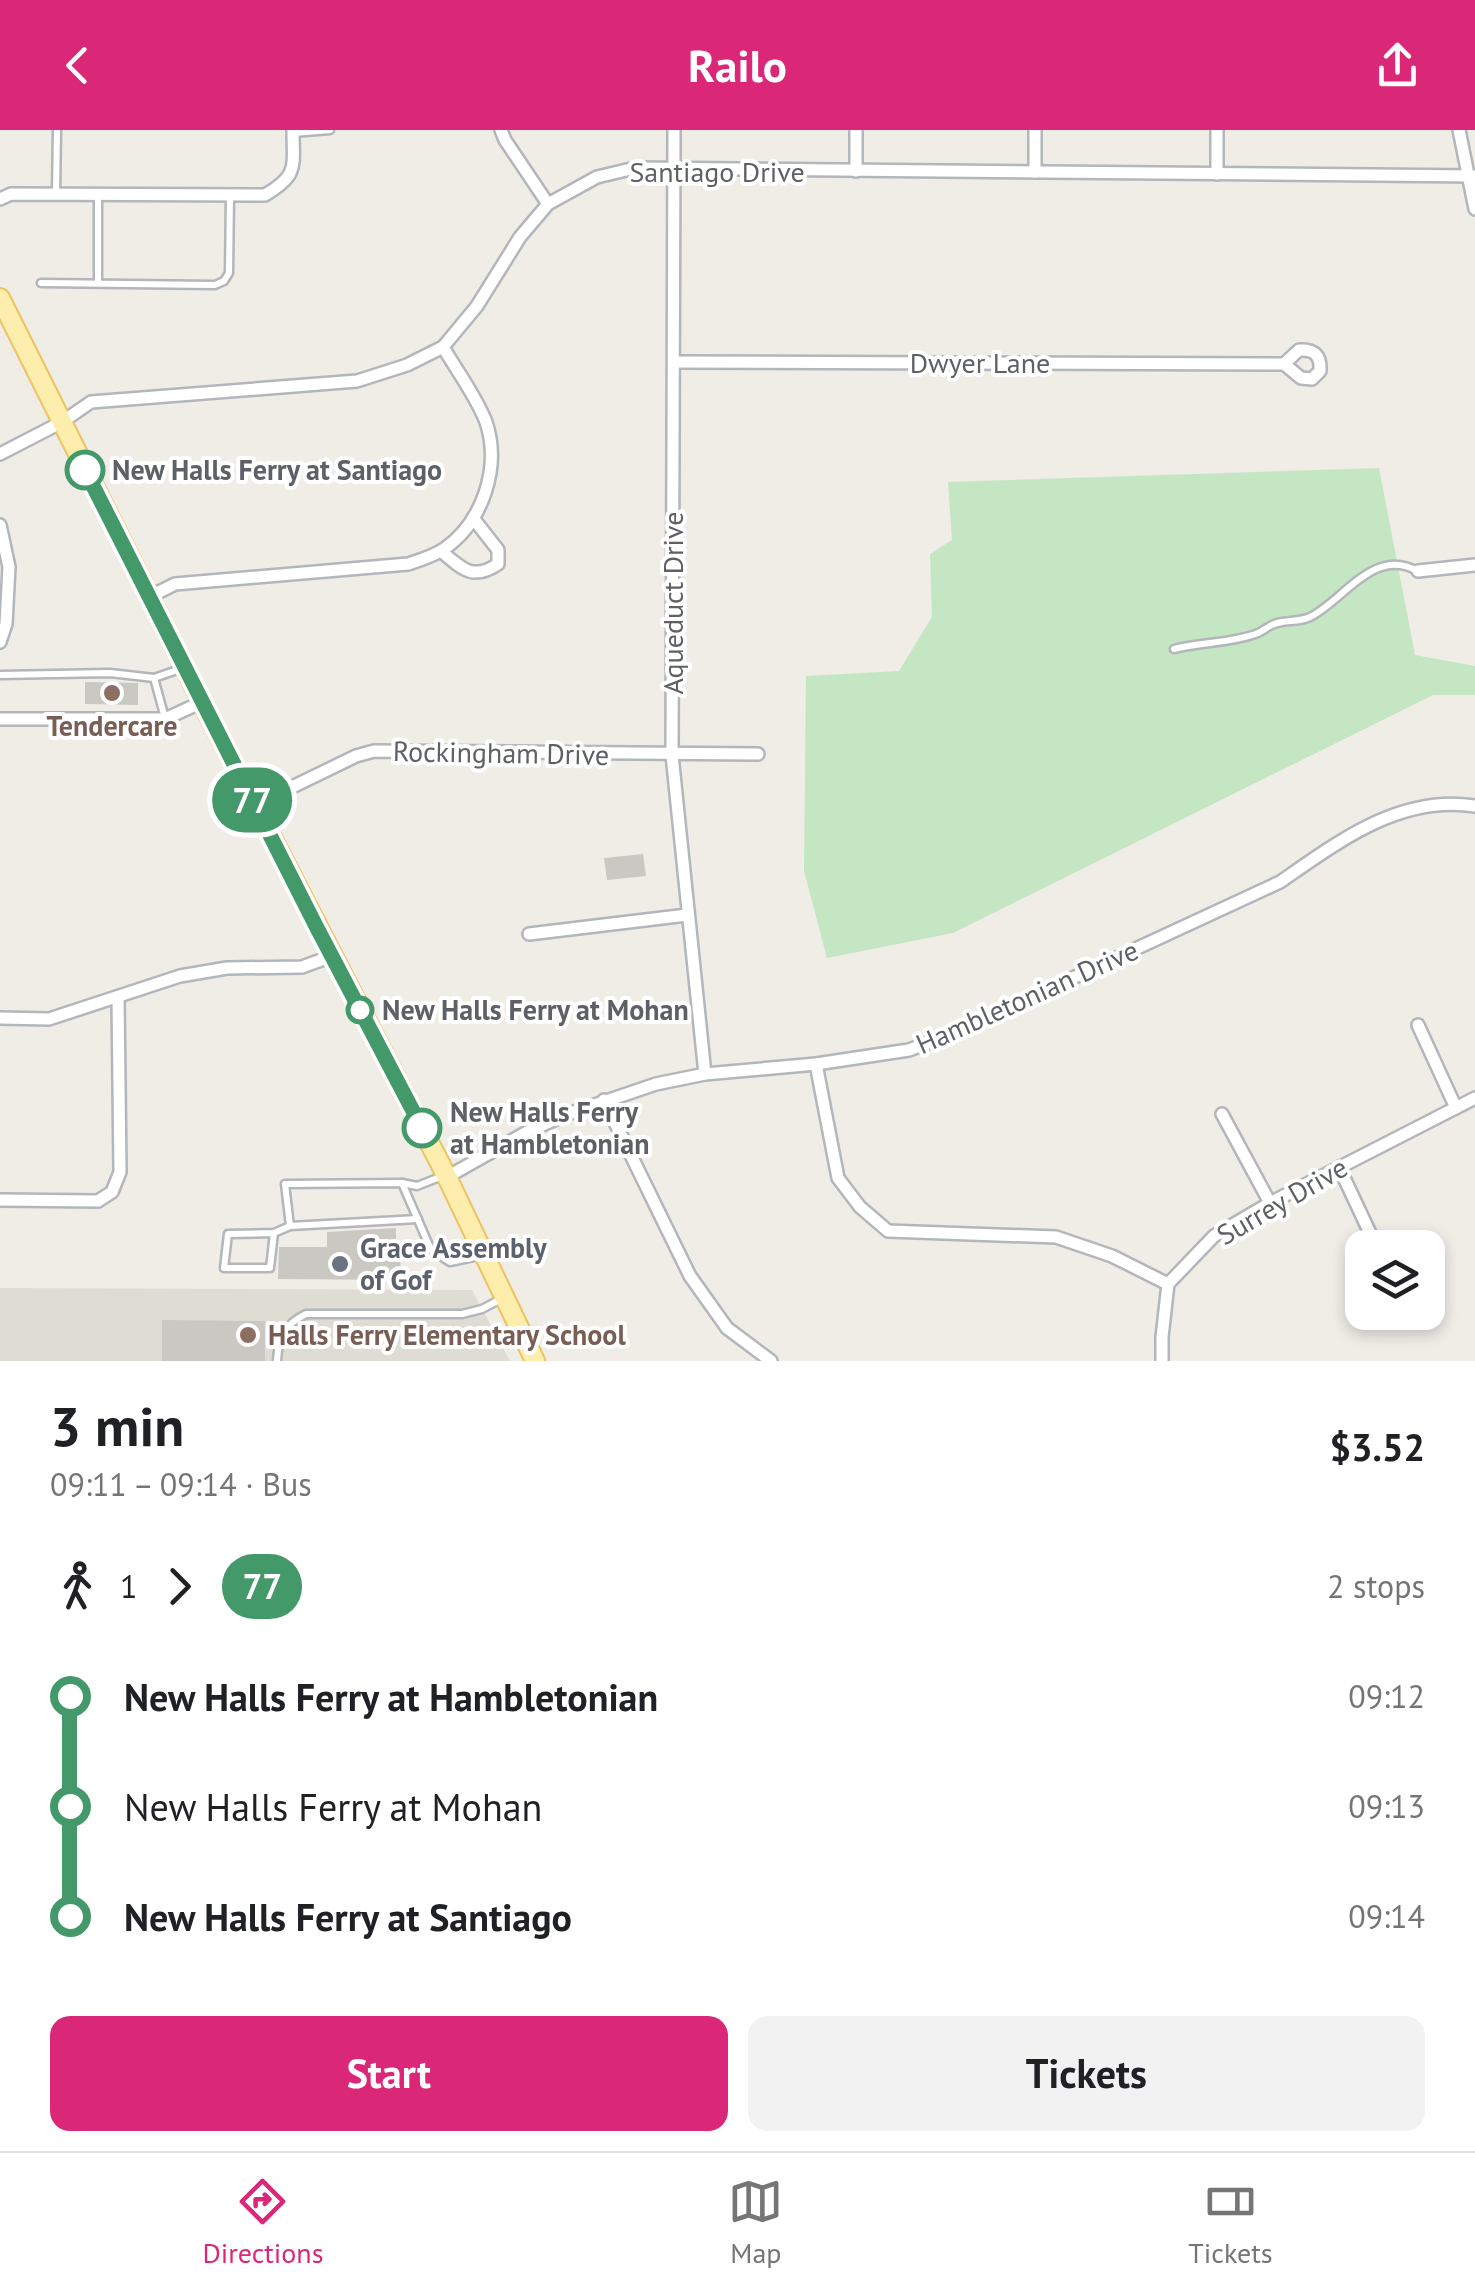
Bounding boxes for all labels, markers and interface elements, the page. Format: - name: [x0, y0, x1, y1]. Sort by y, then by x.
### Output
- text: Railo: [688, 36, 787, 94]
- icon: back: [50, 38, 105, 93]
- icon: share: [1370, 38, 1425, 93]
- street label: Santiago Drive: [629, 153, 805, 190]
- street label: Dwyer Lane: [910, 344, 1050, 381]
- marker: New Halls Ferry at Santiago: [66, 451, 104, 489]
- place label: New Halls Ferry at Santiago: [112, 451, 442, 488]
- street label: Aqueduct Drive: [654, 512, 691, 694]
- marker: Tendercare: [101, 682, 123, 704]
- place label: Tendercare: [46, 707, 178, 744]
- street label: Rockingham Drive: [393, 732, 610, 773]
- line badge: 77: [207, 768, 297, 832]
- text: 77: [232, 777, 272, 823]
- street label: Hambletonian Drive: [910, 931, 1144, 1062]
- place label: New Halls Ferry at Mohan: [382, 991, 689, 1028]
- marker: New Halls Ferry at Mohan: [347, 997, 373, 1023]
- place label: New Halls Ferry at Hambletonian: [450, 1093, 649, 1162]
- marker: New Halls Ferry at Hambletonian: [403, 1109, 441, 1147]
- street label: Surrey Drive: [1210, 1148, 1354, 1253]
- place label: Grace Assembly of Gof: [360, 1229, 547, 1298]
- map controls: [1345, 1230, 1445, 1330]
- button: layers: [1345, 1230, 1445, 1330]
- marker: Grace Assembly of Gof: [329, 1253, 351, 1275]
- place label: Halls Ferry Elementary School: [268, 1316, 626, 1353]
- marker: Halls Ferry Elementary School: [237, 1324, 259, 1346]
- text: 3 min: [50, 1390, 184, 1461]
- text: $3.52: [1329, 1422, 1425, 1471]
- text: 09:11 – 09:14 · Bus: [50, 1463, 312, 1505]
- icon: walk: [50, 1559, 105, 1614]
- icon: forward: [152, 1559, 207, 1614]
- text: 77: [242, 1563, 282, 1609]
- text: 1: [120, 1565, 137, 1607]
- text: 2 stops: [1327, 1565, 1425, 1607]
- text: New Halls Ferry at Hambletonian: [124, 1672, 658, 1721]
- text: 09:12: [1348, 1675, 1425, 1717]
- text: New Halls Ferry at Mohan: [124, 1782, 542, 1831]
- text: 09:13: [1348, 1785, 1425, 1827]
- text: New Halls Ferry at Santiago: [124, 1892, 572, 1941]
- text: 09:14: [1348, 1895, 1425, 1937]
- button: Start: [50, 2016, 728, 2131]
- button: Tickets: [748, 2016, 1425, 2131]
- tab: Directions: [202, 2174, 323, 2271]
- tab: Map: [728, 2174, 783, 2271]
- tab: Tickets: [1188, 2174, 1273, 2271]

